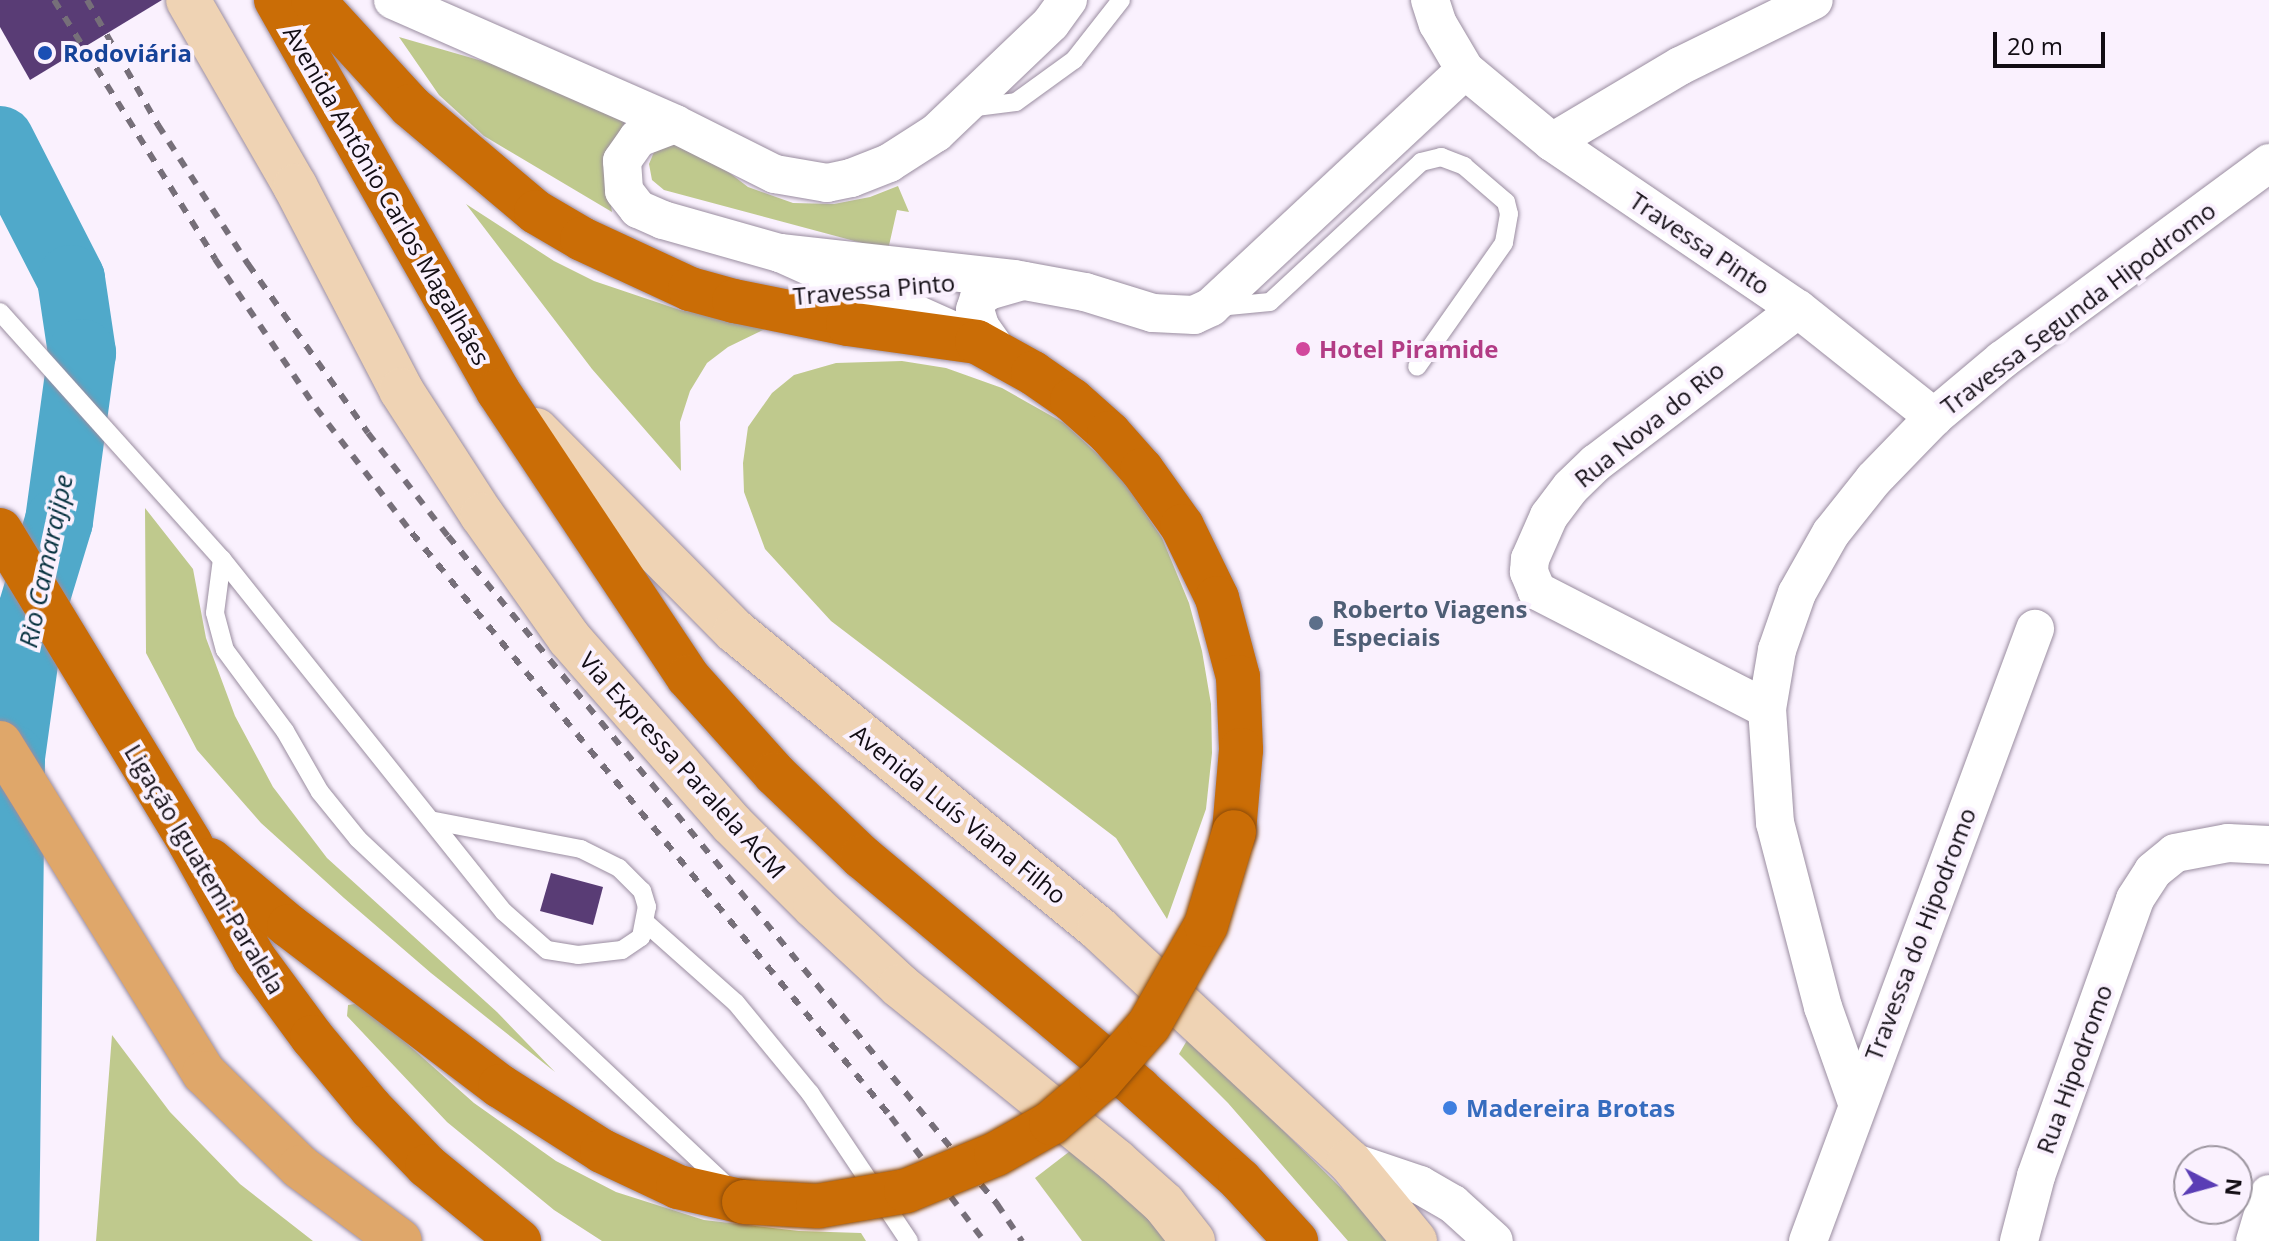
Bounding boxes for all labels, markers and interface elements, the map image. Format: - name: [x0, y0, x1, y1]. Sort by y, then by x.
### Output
- scale bar: [1997, 16, 2109, 66]
- street label: Avenida Antônio Carlos Magalhães: [278, 20, 496, 370]
- text: 20 m: [2007, 29, 2063, 62]
- place label: Rodoviária: [63, 39, 192, 67]
- marker: Rodoviária: [34, 42, 56, 64]
- street label: Travessa Pinto: [1625, 186, 1775, 300]
- street label: Travessa Segunda Hipodromo: [1935, 195, 2221, 421]
- street label: Travessa Pinto: [792, 268, 956, 310]
- place label: Hotel Piramide: [1319, 335, 1498, 363]
- marker: Hotel Piramide: [1294, 340, 1312, 358]
- street label: Rua Nova do Rio: [1569, 355, 1729, 493]
- water label: Rio Camarajipe: [12, 472, 80, 650]
- place label: Roberto Viagens Especiais: [1332, 595, 1527, 651]
- marker: Roberto Viagens Especiais: [1307, 614, 1325, 632]
- street label: Via Expressa Paralela ACM: [574, 646, 792, 884]
- street label: Avenida Luís Viana Filho: [846, 718, 1072, 910]
- street label: Ligação Iguatemi-Paralela: [119, 739, 291, 999]
- street label: Travessa do Hipodromo: [1859, 804, 1981, 1064]
- street label: Rua Hipodromo: [2030, 981, 2118, 1157]
- place label: Madereira Brotas: [1466, 1094, 1675, 1122]
- marker: Madereira Brotas: [1441, 1099, 1459, 1117]
- north arrow: [2173, 1145, 2253, 1225]
- text: N: [2219, 1177, 2251, 1198]

